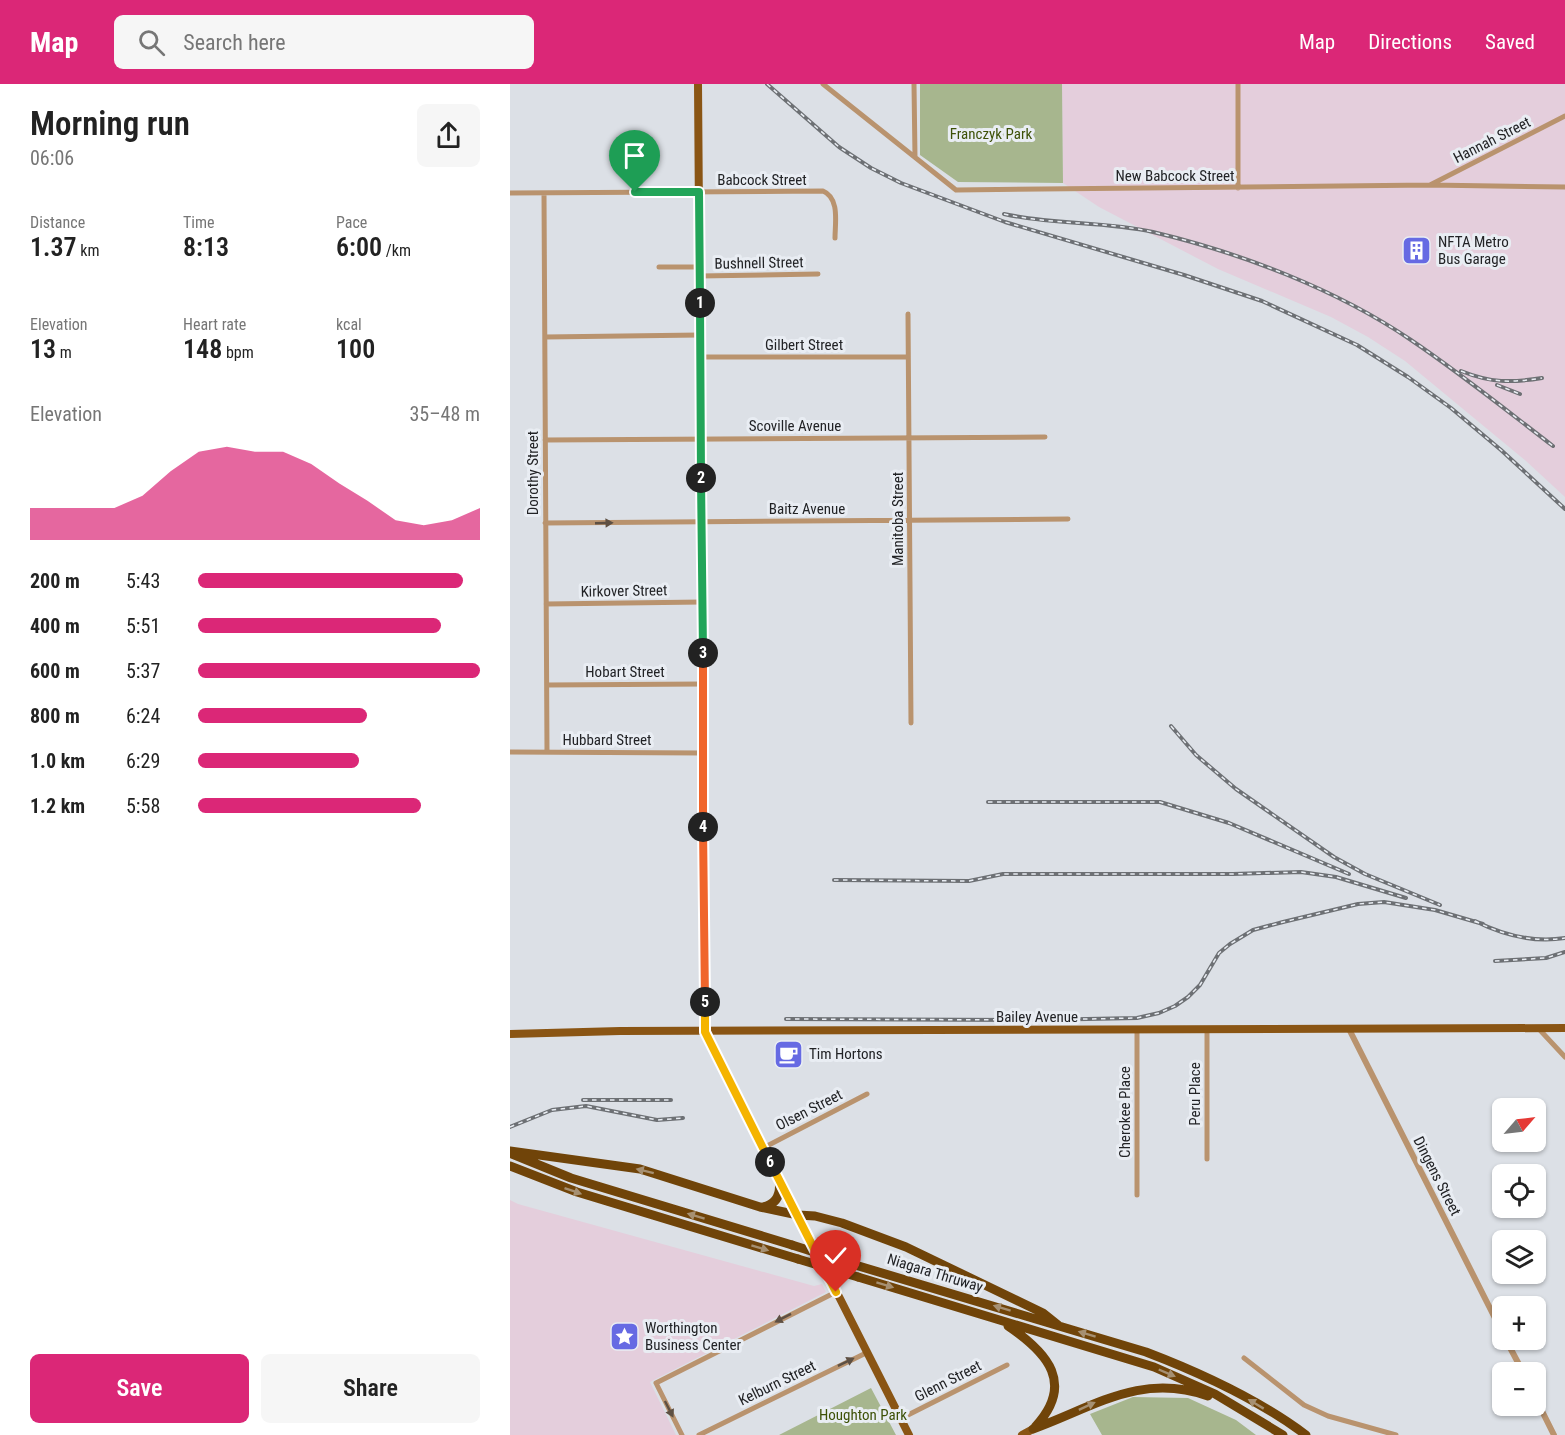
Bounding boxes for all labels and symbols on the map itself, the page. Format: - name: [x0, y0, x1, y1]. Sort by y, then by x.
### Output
- street label: Hannah Street: [1450, 113, 1534, 167]
- park label: Franczyk Park: [950, 125, 1032, 143]
- pin: [609, 130, 660, 192]
- street label: New Babcock Street: [1115, 167, 1235, 185]
- street label: Babcock Street: [717, 171, 807, 189]
- place label: NFTA Metro Bus Garage: [1438, 233, 1509, 268]
- building icon: NFTA Metro Bus Garage: [1401, 235, 1433, 267]
- street label: Bushnell Street: [714, 253, 804, 273]
- pin: 1: [685, 288, 715, 318]
- street label: Gilbert Street: [765, 336, 843, 354]
- street label: Scoville Avenue: [749, 417, 841, 435]
- street label: Dorothy Street: [524, 431, 542, 515]
- pin: 2: [686, 463, 716, 493]
- street label: Manitoba Street: [889, 472, 907, 566]
- street label: Baitz Avenue: [769, 500, 845, 518]
- one-way arrow: [594, 518, 613, 527]
- street label: Kirkover Street: [580, 581, 668, 601]
- pin: 3: [688, 638, 718, 668]
- street label: Hobart Street: [585, 663, 665, 681]
- street label: Hubbard Street: [563, 731, 652, 749]
- pin: 4: [688, 812, 718, 842]
- pin: 5: [690, 987, 720, 1017]
- street label: Bailey Avenue: [996, 1008, 1078, 1026]
- cafe icon: Tim Hortons: [772, 1038, 804, 1070]
- place label: Tim Hortons: [809, 1045, 883, 1063]
- street label: Peru Place: [1186, 1062, 1204, 1126]
- street label: Cherokee Place: [1116, 1066, 1134, 1158]
- street label: Olsen Street: [773, 1086, 845, 1134]
- north arrow: [1492, 1098, 1546, 1152]
- street label: Dingens Street: [1409, 1133, 1465, 1219]
- pin: 6: [755, 1147, 785, 1177]
- one-way arrow: [636, 1165, 654, 1175]
- one-way arrow: [565, 1186, 583, 1196]
- one-way arrow: [687, 1211, 705, 1220]
- pin: [810, 1230, 861, 1292]
- one-way arrow: [751, 1244, 769, 1253]
- street label: Niagara Thruway: [885, 1250, 985, 1296]
- one-way arrow: [876, 1281, 894, 1291]
- one-way arrow: [993, 1303, 1011, 1312]
- one-way arrow: [775, 1313, 792, 1323]
- place label: Worthington Business Center: [645, 1319, 741, 1354]
- place icon: Worthington Business Center: [608, 1321, 640, 1353]
- one-way arrow: [1078, 1329, 1096, 1338]
- street label: Kelburn Street: [736, 1357, 818, 1409]
- street label: Glenn Street: [912, 1357, 984, 1405]
- one-way arrow: [837, 1358, 854, 1367]
- one-way arrow: [1159, 1368, 1176, 1377]
- one-way arrow: [1248, 1398, 1264, 1409]
- one-way arrow: [665, 1400, 674, 1417]
- one-way arrow: [1079, 1402, 1096, 1411]
- park label: Houghton Park: [819, 1406, 907, 1424]

